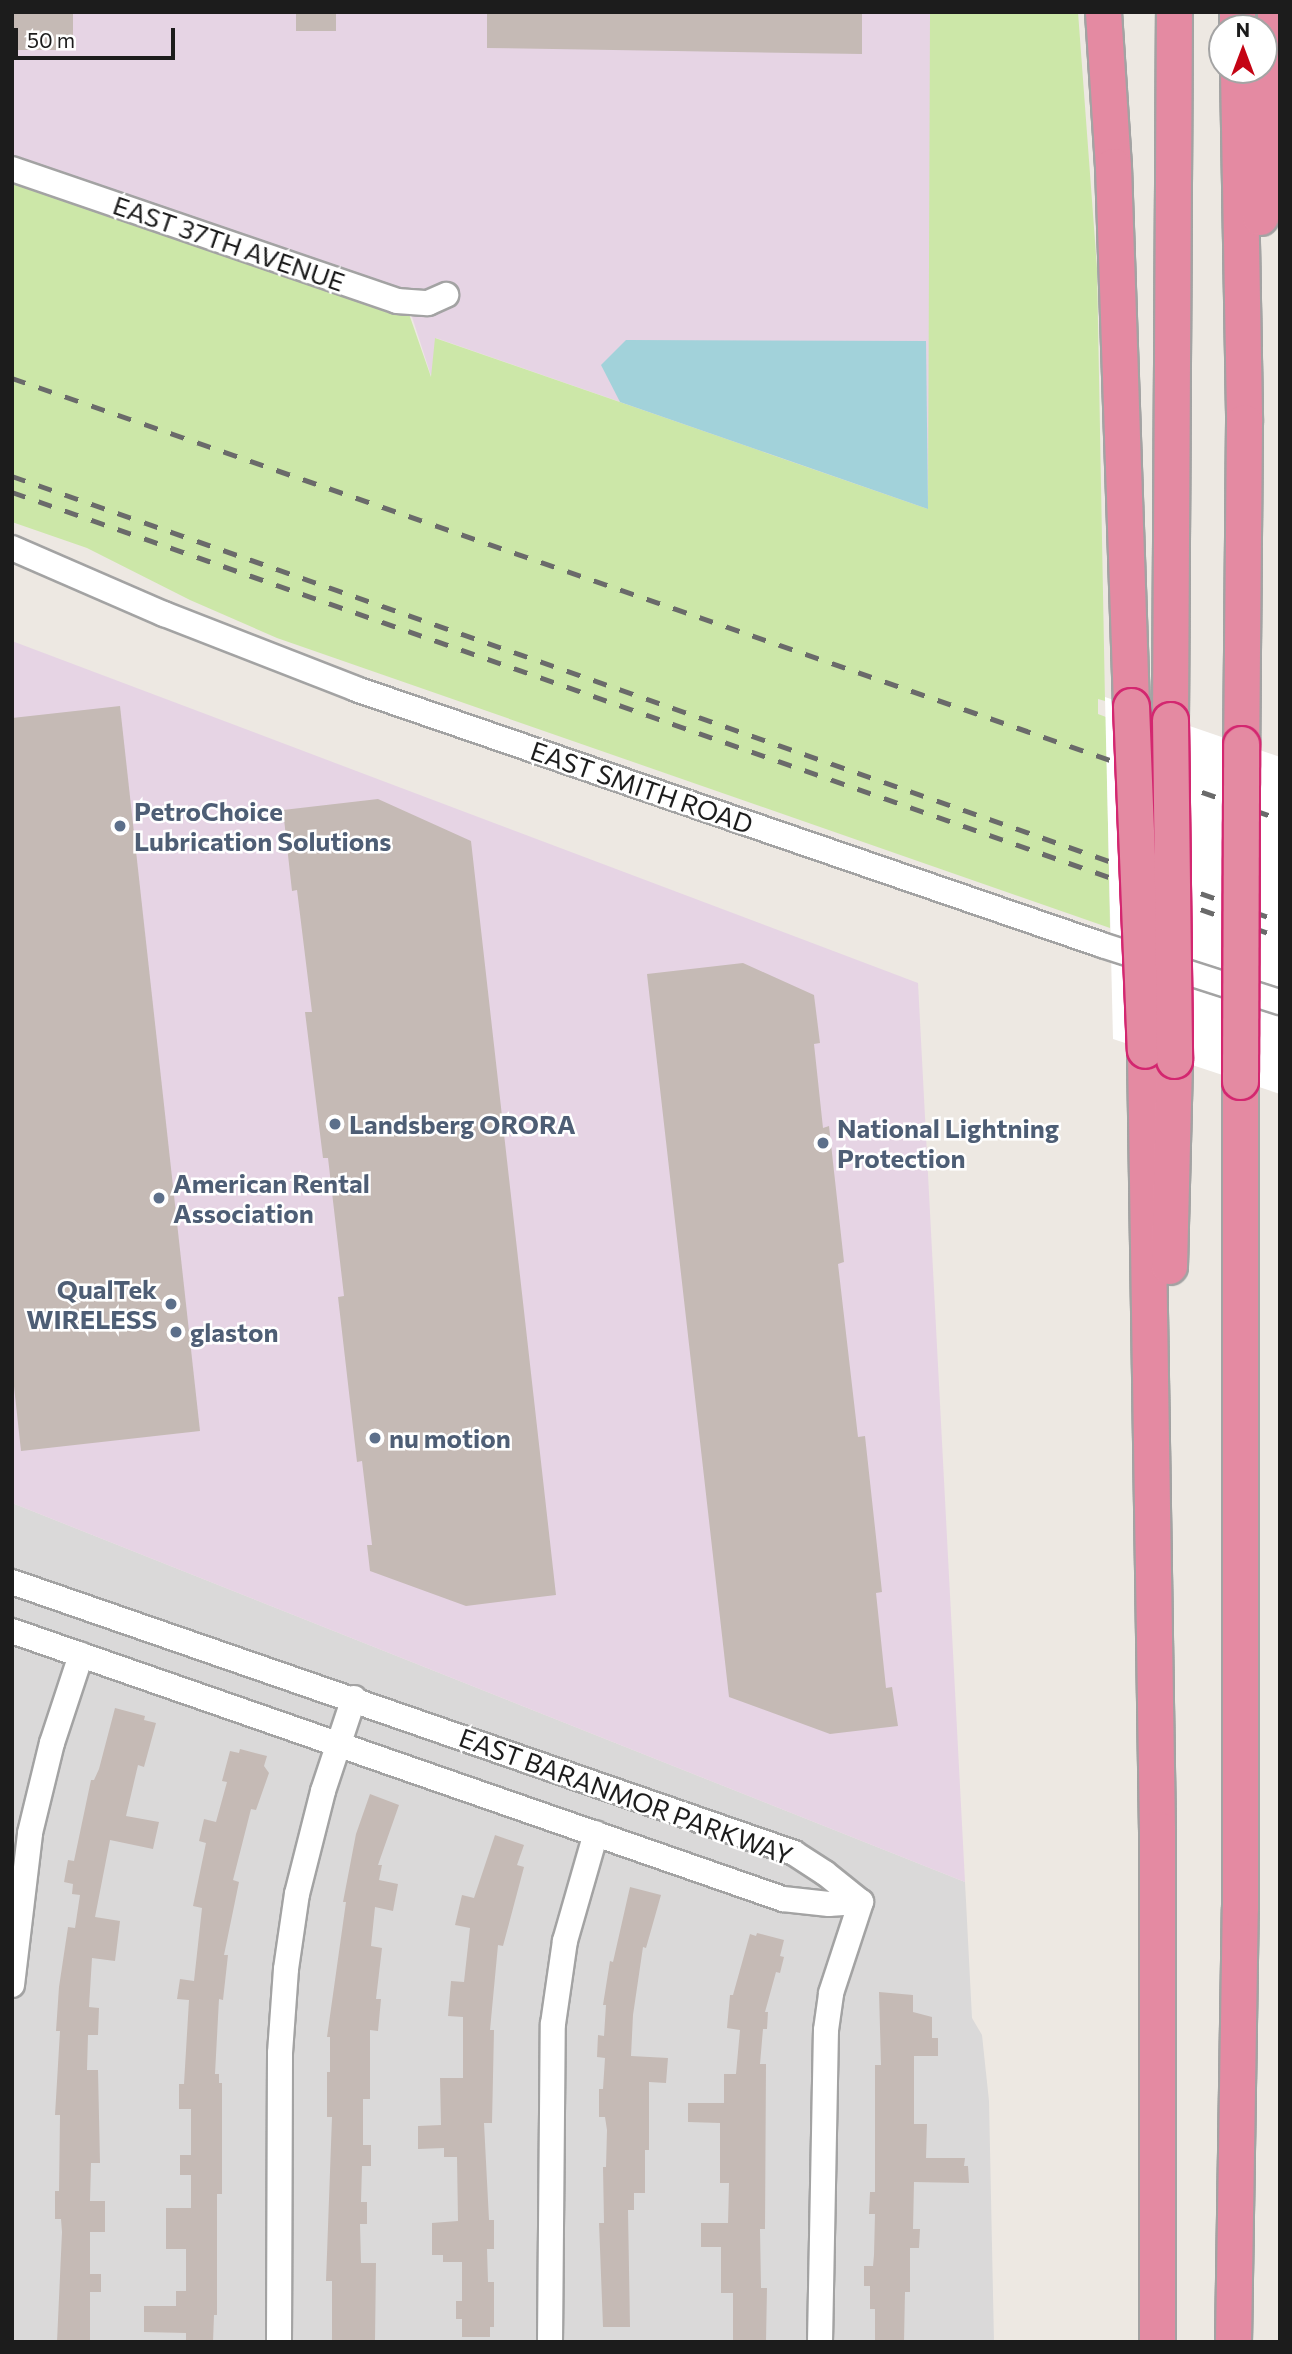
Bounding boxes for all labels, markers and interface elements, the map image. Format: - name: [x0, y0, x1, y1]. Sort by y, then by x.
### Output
- scale bar: [18, 14, 178, 58]
- north arrow: [1208, 14, 1278, 84]
- text: N: [1236, 18, 1250, 41]
- text: 50 m: [27, 27, 75, 52]
- street label: EAST 37TH AVENUE: [109, 189, 349, 297]
- street label: EAST SMITH ROAD: [527, 734, 757, 840]
- place label: PetroChoice Lubrication Solutions: [134, 795, 391, 856]
- marker: PetroChoice Lubrication Solutions: [112, 818, 128, 834]
- place label: Landsberg ORORA: [349, 1108, 576, 1140]
- place label: National Lightning Protection: [837, 1112, 1059, 1174]
- marker: Landsberg ORORA: [327, 1116, 343, 1132]
- marker: National Lightning Protection: [815, 1135, 831, 1151]
- place label: American Rental Association: [173, 1167, 370, 1228]
- marker: American Rental Association: [151, 1190, 167, 1206]
- place label: QualTek WIRELESS: [26, 1273, 157, 1334]
- marker: QualTek WIRELESS: [163, 1296, 179, 1312]
- place label: glaston: [190, 1316, 278, 1348]
- marker: glaston: [168, 1324, 184, 1340]
- place label: nu motion: [389, 1422, 511, 1454]
- marker: nu motion: [367, 1430, 383, 1446]
- street label: EAST BARANMOR PARKWAY: [455, 1721, 797, 1871]

